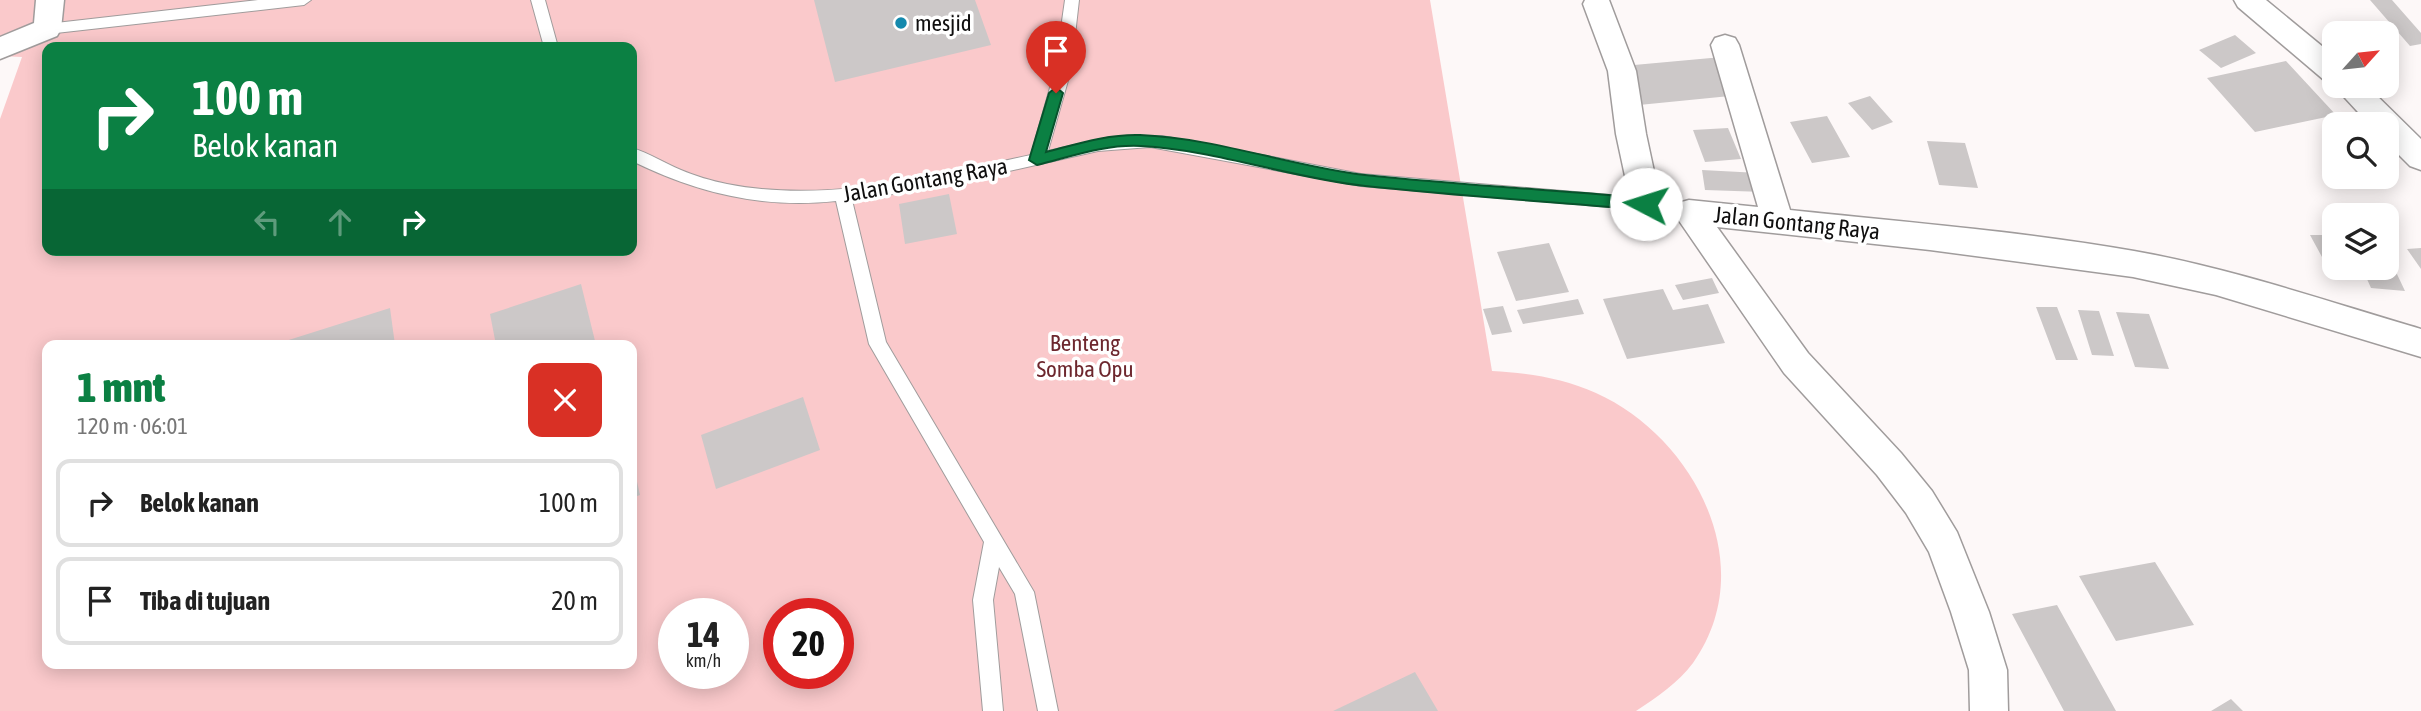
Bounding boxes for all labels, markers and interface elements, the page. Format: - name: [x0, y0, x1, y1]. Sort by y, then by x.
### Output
- place label: mesjid: [915, 10, 972, 36]
- marker: mesjid: [893, 15, 909, 31]
- pin: [1026, 21, 1086, 93]
- north arrow: [2322, 21, 2399, 98]
- map controls: [2322, 21, 2399, 280]
- icon: arrive: [1037, 32, 1075, 70]
- text: 100 m: [192, 69, 303, 125]
- icon: right: [77, 70, 168, 161]
- button: search: [2322, 112, 2399, 189]
- text: Belok kanan: [192, 127, 338, 164]
- street label: Jalan Gontang Raya: [841, 153, 1009, 207]
- position arrow: [1609, 167, 1683, 241]
- street label: Jalan Gontang Raya: [1713, 201, 1881, 245]
- icon: left: [248, 203, 286, 241]
- icon: ahead: [321, 203, 359, 241]
- icon: right: [394, 203, 432, 241]
- button: layers: [2322, 203, 2399, 280]
- park label: Benteng Somba Opu: [1036, 330, 1134, 382]
- text: 1 mnt: [77, 363, 165, 411]
- button: close: [528, 363, 602, 437]
- text: 120 m · 06:01: [77, 413, 188, 439]
- icon: right: [81, 484, 119, 522]
- text: Belok kanan: [140, 488, 259, 518]
- text: 100 m: [539, 488, 598, 518]
- icon: arrive: [81, 582, 119, 620]
- text: Tiba di tujuan: [140, 586, 270, 616]
- text: 20 m: [551, 586, 598, 616]
- speed limit sign: 20: [763, 598, 854, 689]
- text: 14: [687, 614, 720, 654]
- text: km/h: [686, 650, 721, 671]

